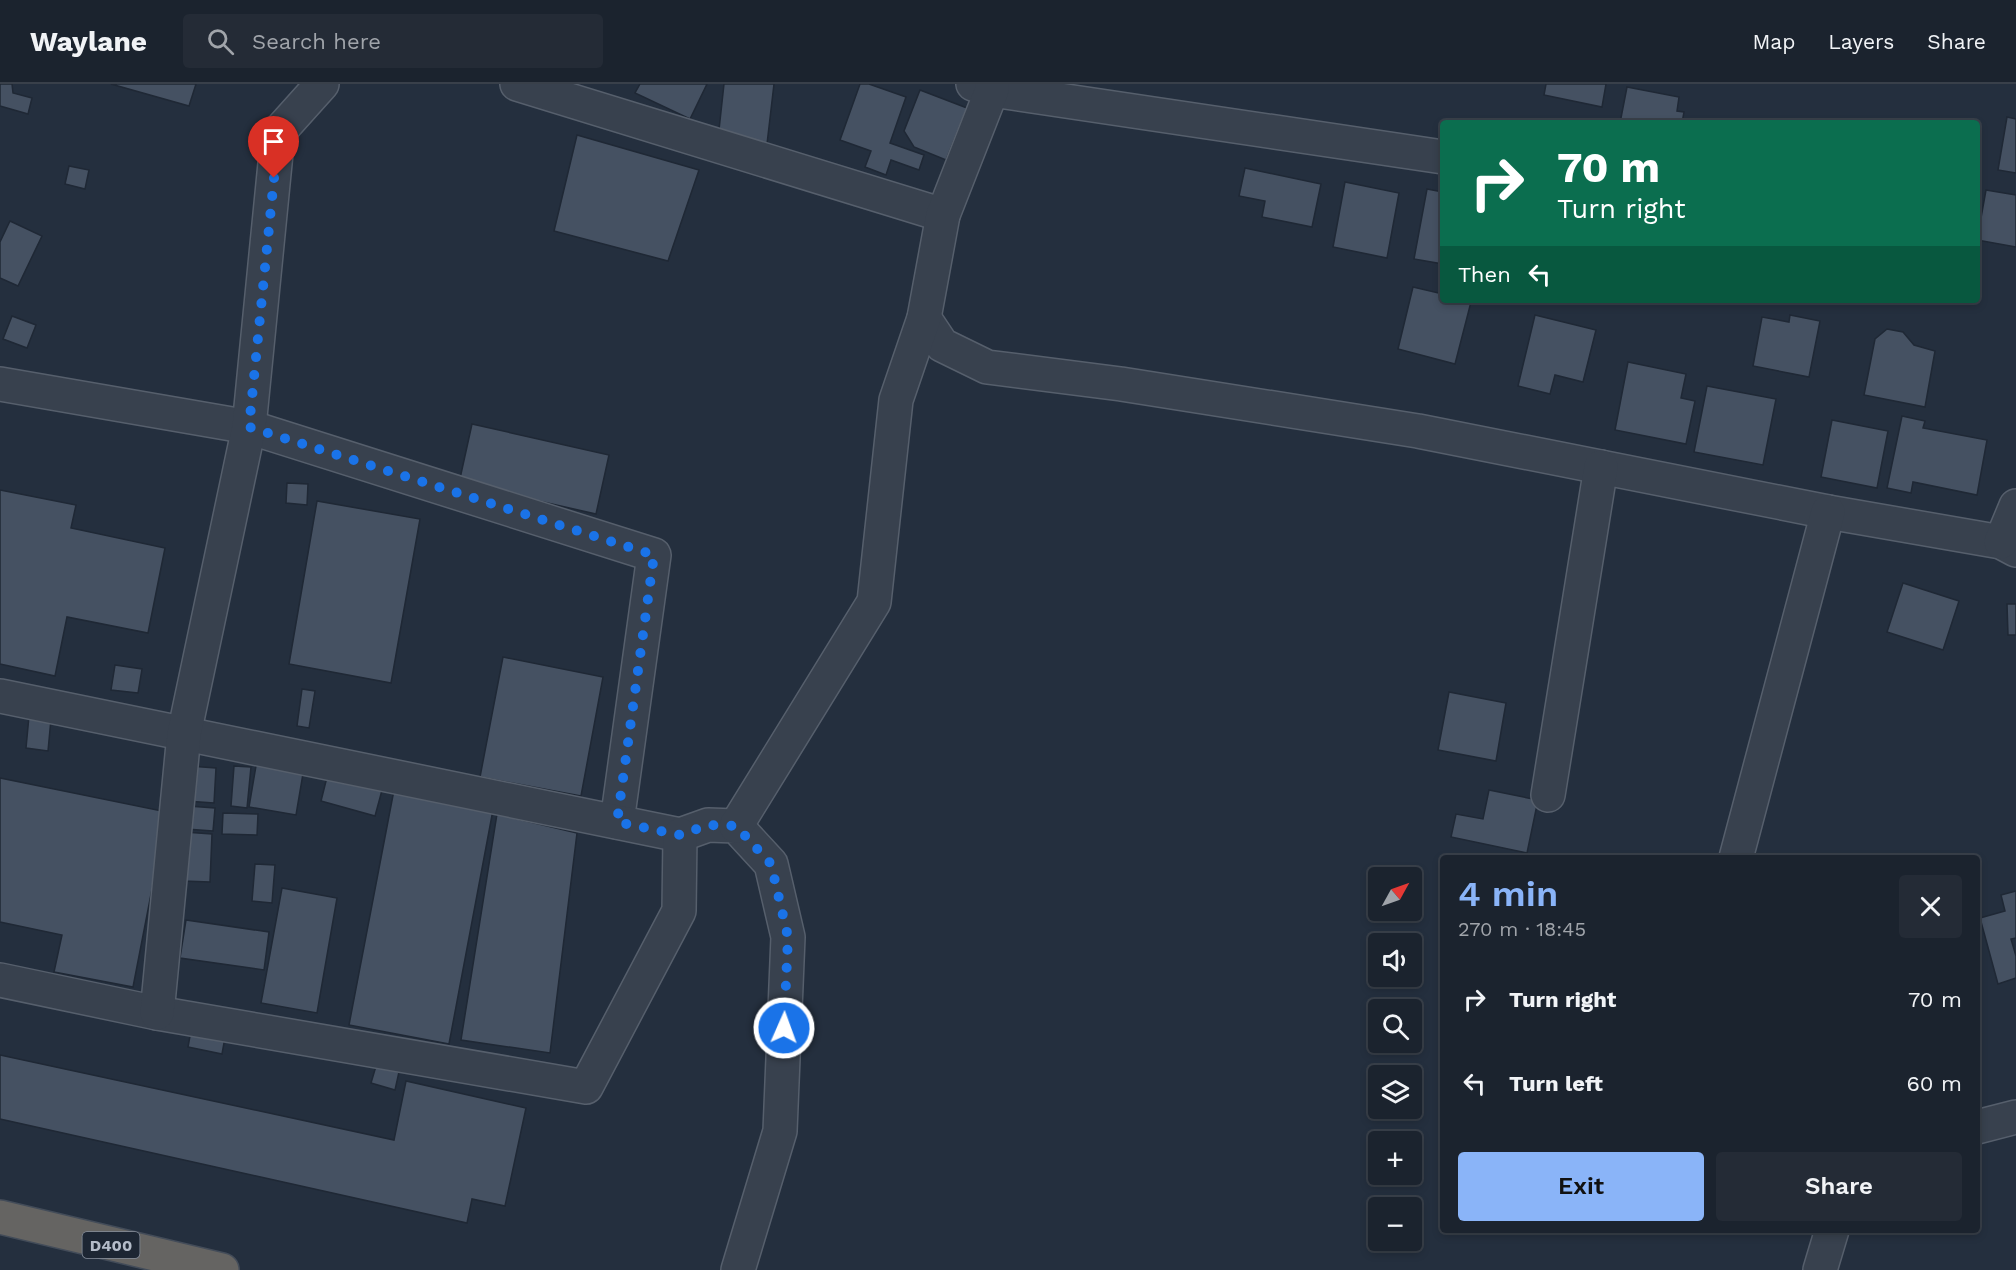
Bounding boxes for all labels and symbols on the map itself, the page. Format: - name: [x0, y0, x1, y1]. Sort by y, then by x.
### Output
- pin: [248, 116, 299, 178]
- north arrow: [1368, 867, 1422, 921]
- position arrow: [752, 996, 816, 1060]
- road number: D400: [82, 1232, 140, 1258]

